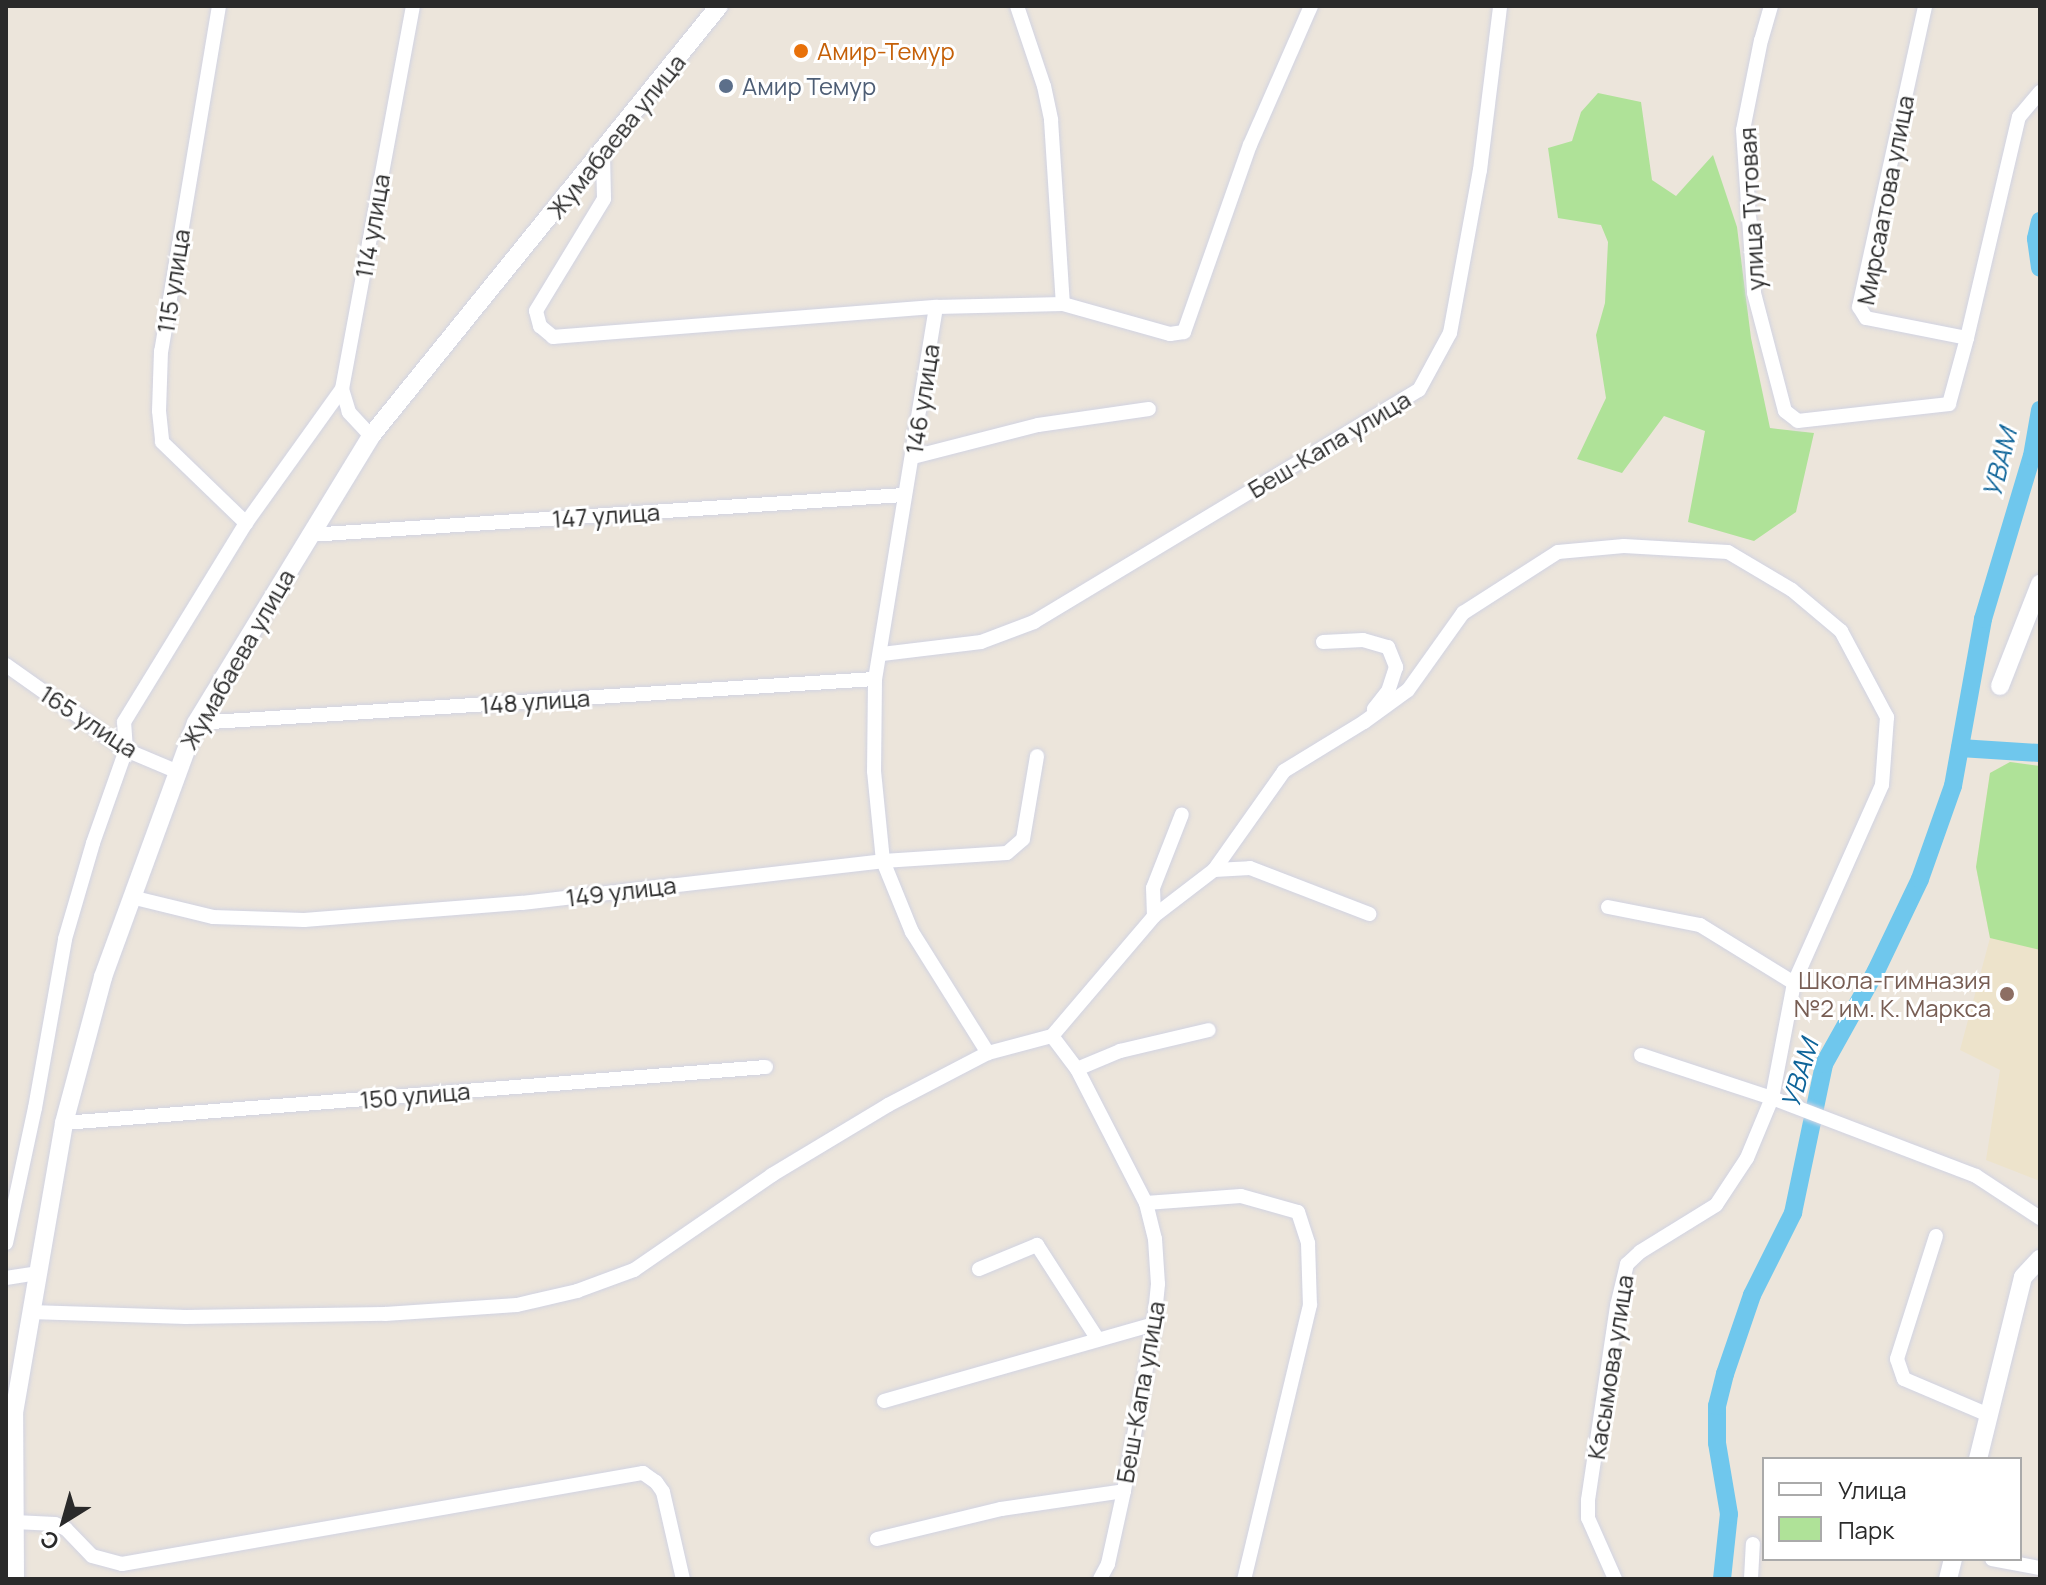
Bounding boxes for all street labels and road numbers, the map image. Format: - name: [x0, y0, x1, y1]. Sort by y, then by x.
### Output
- street label: Жумабаева улица: [541, 48, 691, 224]
- street label: Мирсаатова улица: [1851, 93, 1919, 307]
- street label: улица Тутовая: [1732, 127, 1770, 291]
- street label: 114 улица: [349, 172, 395, 280]
- street label: 115 улица: [151, 227, 195, 335]
- street label: 146 улица: [899, 342, 945, 456]
- street label: Беш-Капа улица: [1243, 384, 1415, 504]
- street label: 147 улица: [551, 497, 661, 533]
- street label: Жумабаева улица: [174, 564, 300, 754]
- street label: 165 улица: [35, 679, 143, 763]
- street label: 148 улица: [479, 683, 591, 719]
- street label: 149 улица: [564, 870, 678, 912]
- street label: 150 улица: [359, 1076, 471, 1114]
- street label: Касымова улица: [1581, 1273, 1639, 1461]
- street label: Беш-Капа улица: [1110, 1299, 1170, 1485]

